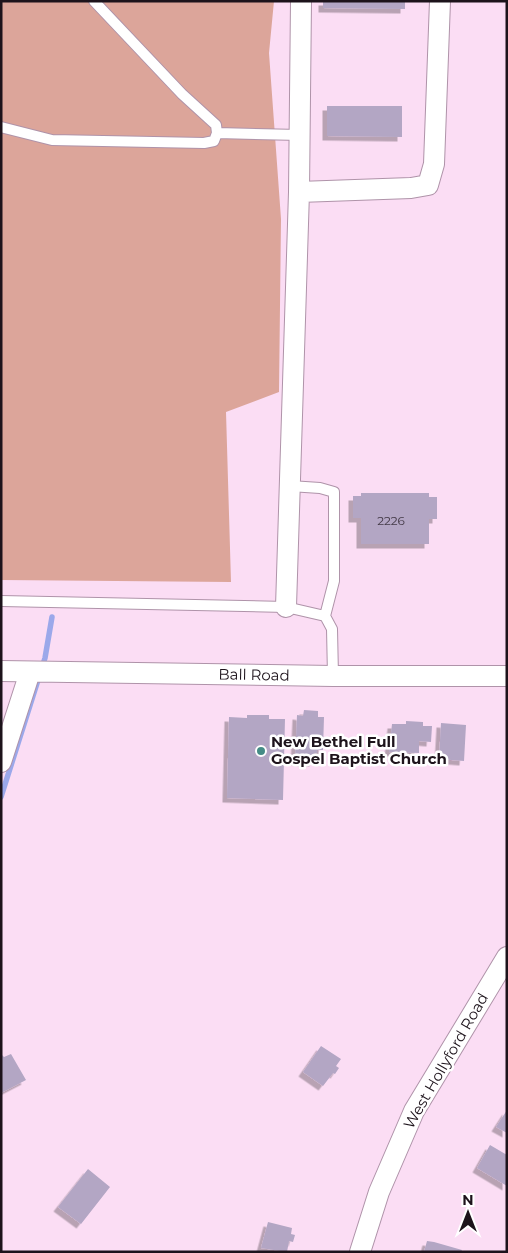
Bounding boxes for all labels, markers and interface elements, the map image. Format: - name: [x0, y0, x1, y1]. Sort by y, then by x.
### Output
- house number: 2226: [377, 513, 405, 528]
- street label: Ball Road: [218, 664, 290, 685]
- place label: New Bethel Full Gospel Baptist Church: [271, 732, 447, 768]
- marker: New Bethel Full Gospel Baptist Church: [255, 745, 267, 757]
- street label: West Hollyford Road: [399, 990, 492, 1132]
- north arrow: [443, 1188, 493, 1238]
- text: N: [462, 1191, 474, 1209]

